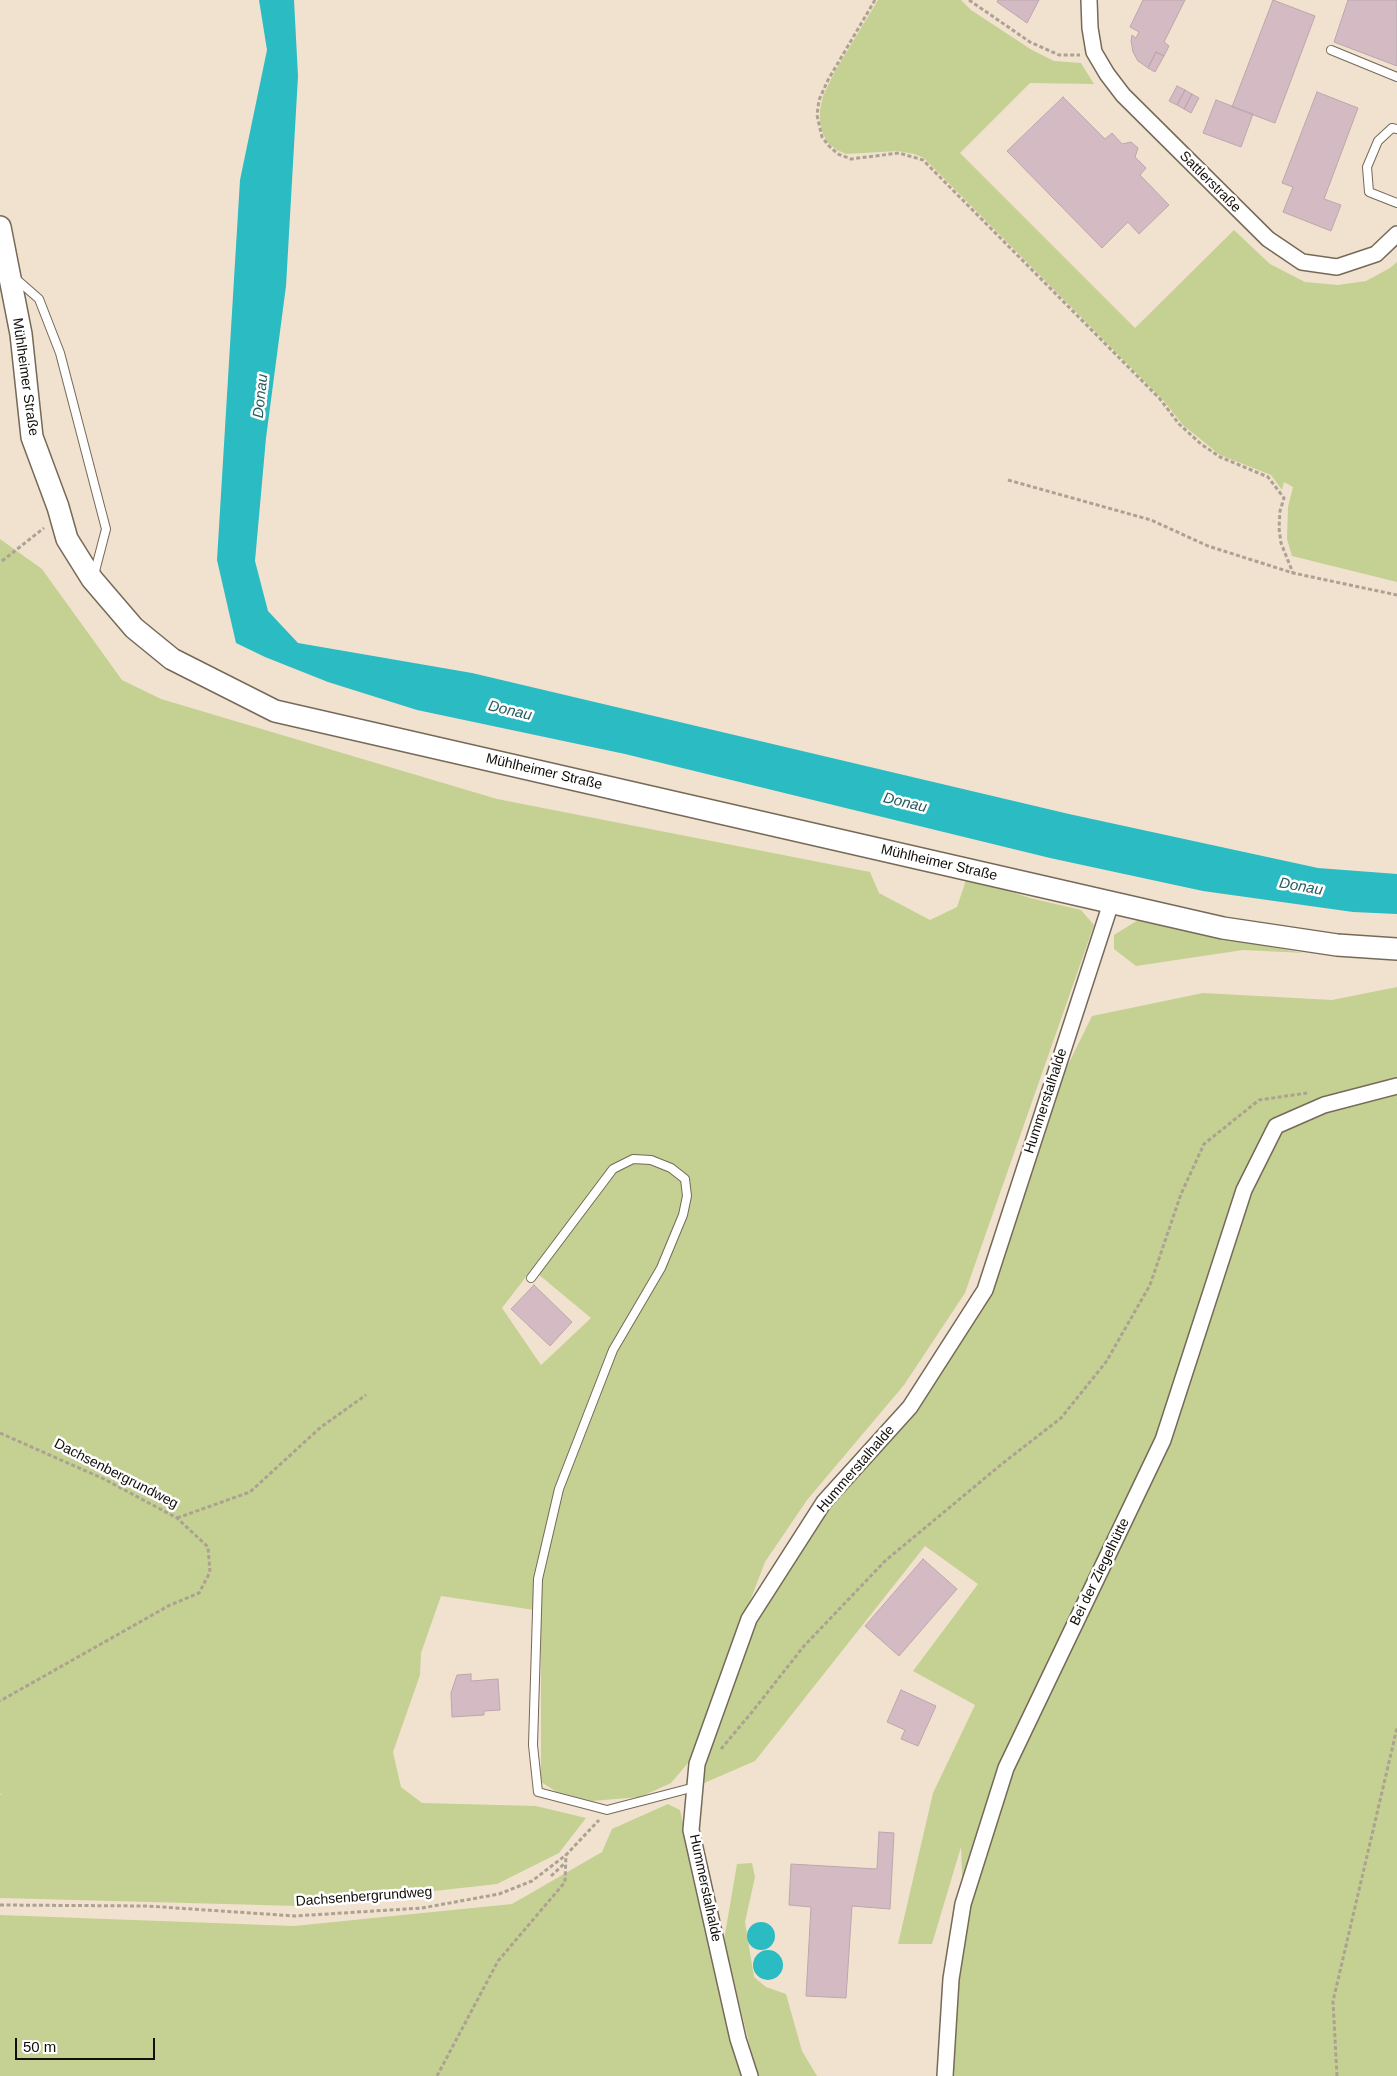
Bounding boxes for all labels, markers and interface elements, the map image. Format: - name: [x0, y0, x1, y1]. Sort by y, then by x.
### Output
- street label: Sattlerstraße: [1176, 148, 1244, 216]
- street label: Mühlheimer Straße: [8, 317, 42, 437]
- water label: Donau: [250, 373, 272, 419]
- water label: Donau: [486, 697, 534, 725]
- street label: Mühlheimer Straße: [484, 750, 604, 794]
- water label: Donau: [881, 789, 929, 817]
- street label: Mühlheimer Straße: [879, 841, 999, 885]
- water label: Donau: [1278, 874, 1324, 900]
- street label: Hummerstalhalde: [1021, 1046, 1071, 1156]
- street label: Hummerstalhalde: [814, 1422, 898, 1516]
- street label: Dachsenbergrundweg: [51, 1435, 181, 1513]
- street label: Bei der Ziegelhütte: [1067, 1516, 1133, 1628]
- street label: Hummerstalhalde: [685, 1833, 725, 1943]
- street label: Dachsenbergrundweg: [295, 1884, 433, 1910]
- scale bar: [18, 2028, 158, 2060]
- text: 50 m: [23, 2038, 56, 2055]

